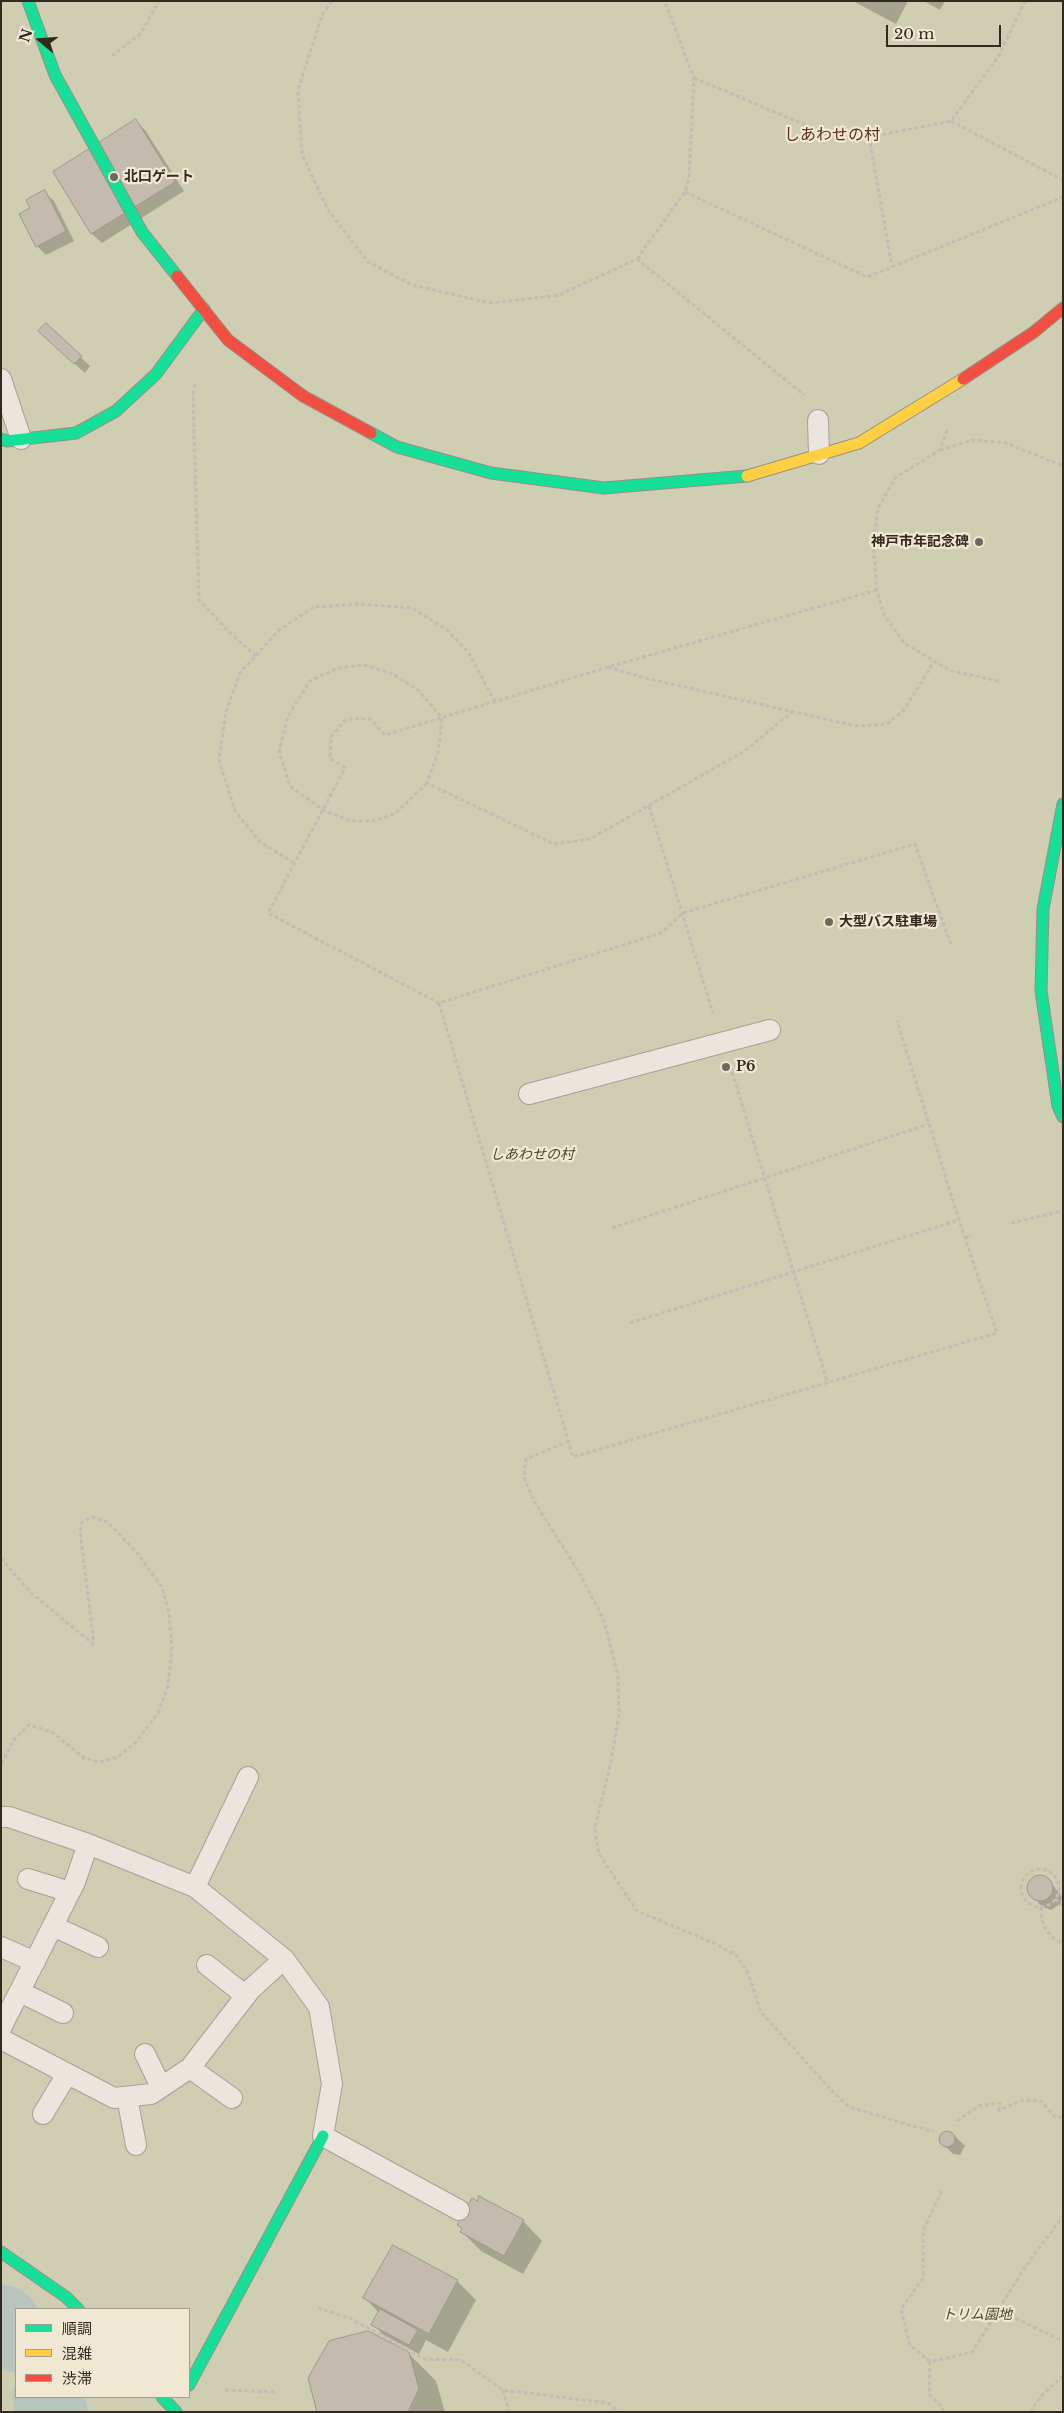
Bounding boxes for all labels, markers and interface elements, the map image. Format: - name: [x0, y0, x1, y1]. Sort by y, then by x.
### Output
- north arrow: [15, 15, 65, 65]
- scale bar: [889, 15, 1004, 47]
- text: 20 m: [894, 24, 934, 43]
- text: N: [15, 26, 36, 44]
- district label: しあわせの村: [784, 125, 880, 145]
- place label: 北口ゲート: [124, 169, 194, 185]
- marker: 北口ゲート: [108, 171, 120, 183]
- place label: 神戸市年記念碑: [871, 534, 969, 550]
- marker: 神戸市年記念碑: [973, 536, 985, 548]
- place label: 大型バス駐車場: [839, 914, 937, 930]
- marker: 大型バス駐車場: [823, 916, 835, 928]
- place label: P6: [736, 1059, 755, 1075]
- marker: P6: [720, 1061, 732, 1073]
- park label: しあわせの村: [490, 1147, 574, 1163]
- park label: トリム園地: [942, 2307, 1012, 2323]
- legend: [15, 2308, 190, 2398]
- text: 順調: [62, 2319, 92, 2338]
- text: 混雑: [62, 2344, 92, 2363]
- text: 渋滞: [62, 2369, 92, 2388]

